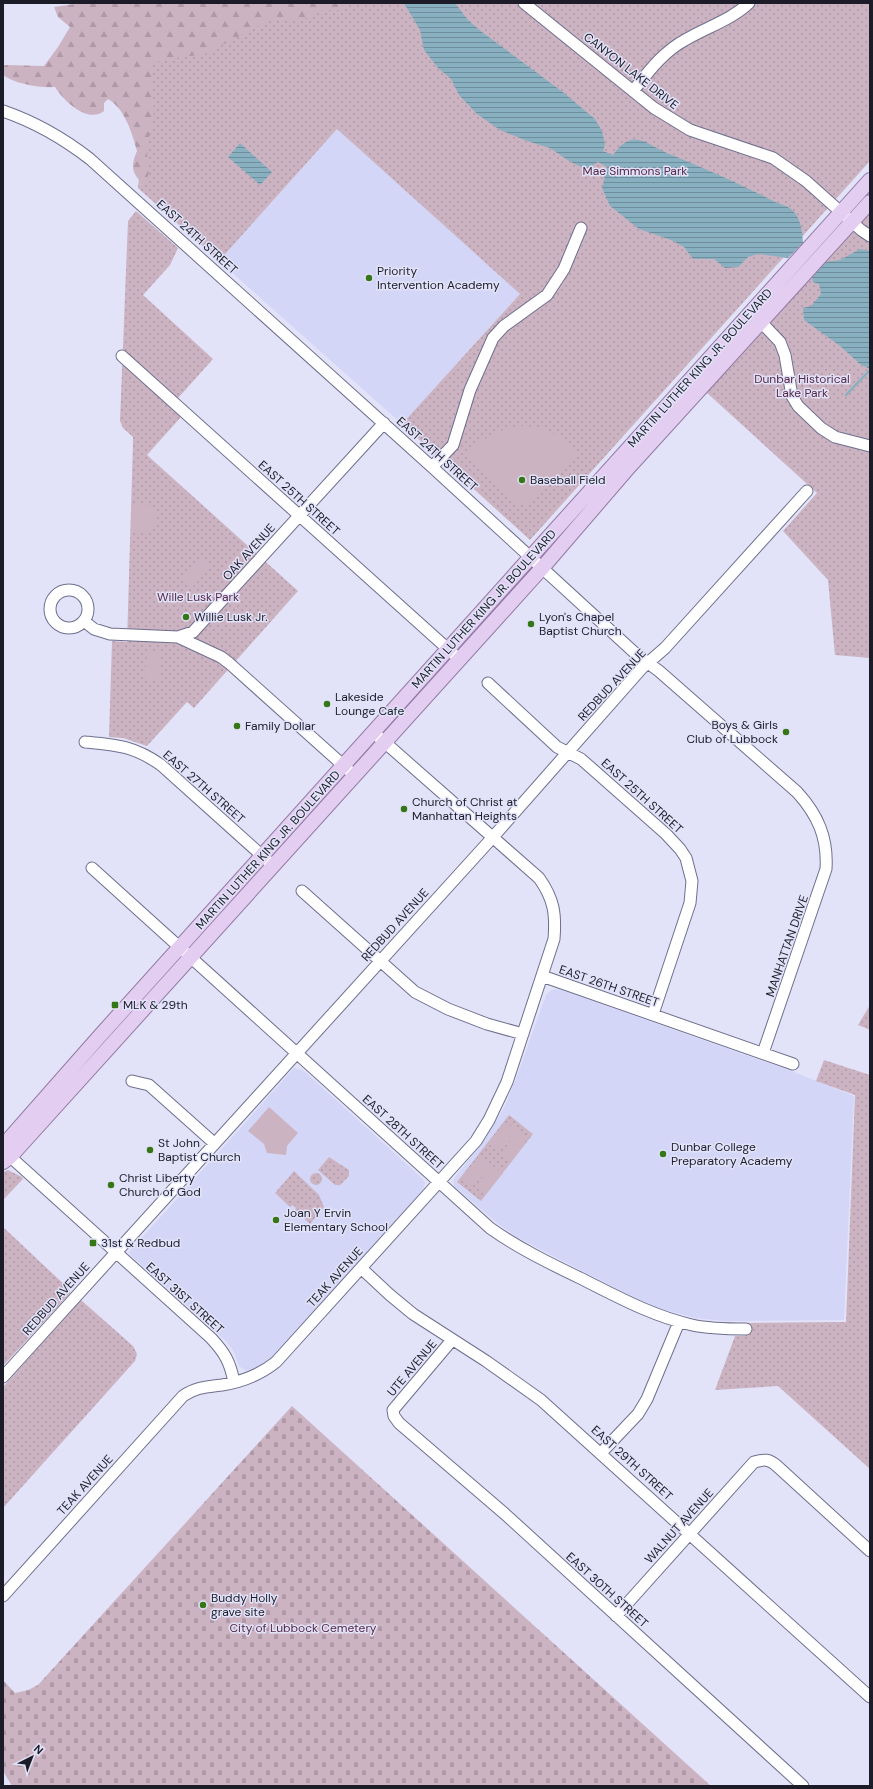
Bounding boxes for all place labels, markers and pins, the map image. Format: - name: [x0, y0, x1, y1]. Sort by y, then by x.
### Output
- place label: Priority Intervention Academy: [377, 263, 500, 293]
- marker: Priority Intervention Academy: [364, 273, 374, 283]
- place label: Baseball Field: [530, 472, 606, 488]
- marker: Baseball Field: [517, 475, 527, 485]
- place label: Willie Lusk Jr.: [194, 609, 268, 625]
- place label: Lyon's Chapel Baptist Church: [539, 609, 622, 639]
- marker: Willie Lusk Jr.: [181, 612, 191, 622]
- marker: Lyon's Chapel Baptist Church: [526, 619, 536, 629]
- place label: Lakeside Lounge Cafe: [335, 689, 404, 719]
- marker: Lakeside Lounge Cafe: [322, 699, 332, 709]
- place label: Boys & Girls Club of Lubbock: [686, 717, 778, 747]
- place label: Family Dollar: [245, 718, 316, 734]
- marker: Family Dollar: [232, 721, 242, 731]
- marker: Boys & Girls Club of Lubbock: [781, 727, 791, 737]
- place label: Church of Christ at Manhattan Heights: [412, 794, 518, 824]
- marker: Church of Christ at Manhattan Heights: [399, 804, 409, 814]
- place label: MLK & 29th: [123, 997, 188, 1013]
- marker: MLK & 29th: [110, 1000, 120, 1010]
- place label: St John Baptist Church: [158, 1135, 241, 1165]
- place label: Dunbar College Preparatory Academy: [671, 1139, 793, 1169]
- marker: St John Baptist Church: [145, 1145, 155, 1155]
- marker: Dunbar College Preparatory Academy: [658, 1149, 668, 1159]
- place label: Christ Liberty Church of God: [119, 1170, 201, 1200]
- marker: Christ Liberty Church of God: [106, 1180, 116, 1190]
- place label: Joan Y Ervin Elementary School: [284, 1205, 388, 1235]
- marker: Joan Y Ervin Elementary School: [271, 1215, 281, 1225]
- place label: 31st & Redbud: [101, 1235, 180, 1251]
- marker: 31st & Redbud: [88, 1238, 98, 1248]
- place label: Buddy Holly grave site: [211, 1590, 278, 1620]
- marker: Buddy Holly grave site: [198, 1600, 208, 1610]

